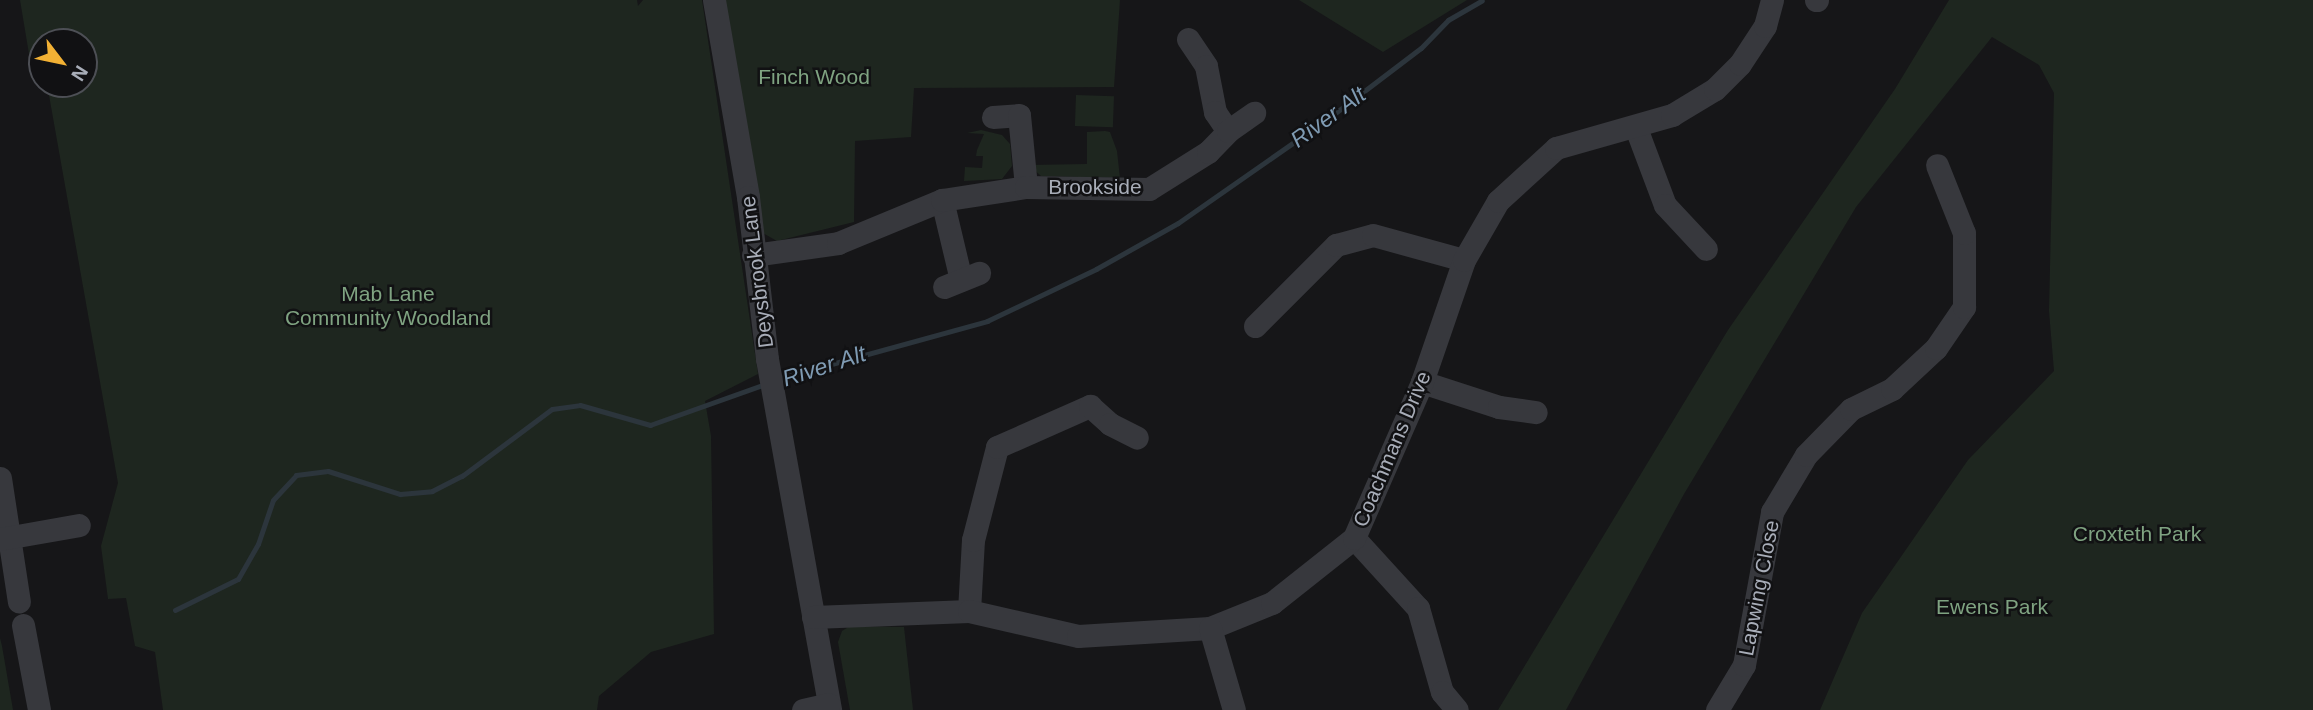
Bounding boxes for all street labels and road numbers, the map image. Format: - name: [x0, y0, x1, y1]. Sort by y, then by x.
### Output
- street label: Brookside: [1048, 174, 1142, 200]
- street label: Deysbrook Lane: [735, 195, 779, 349]
- street label: Coachmans Drive: [1348, 367, 1436, 531]
- street label: Lapwing Close: [1733, 518, 1785, 658]

